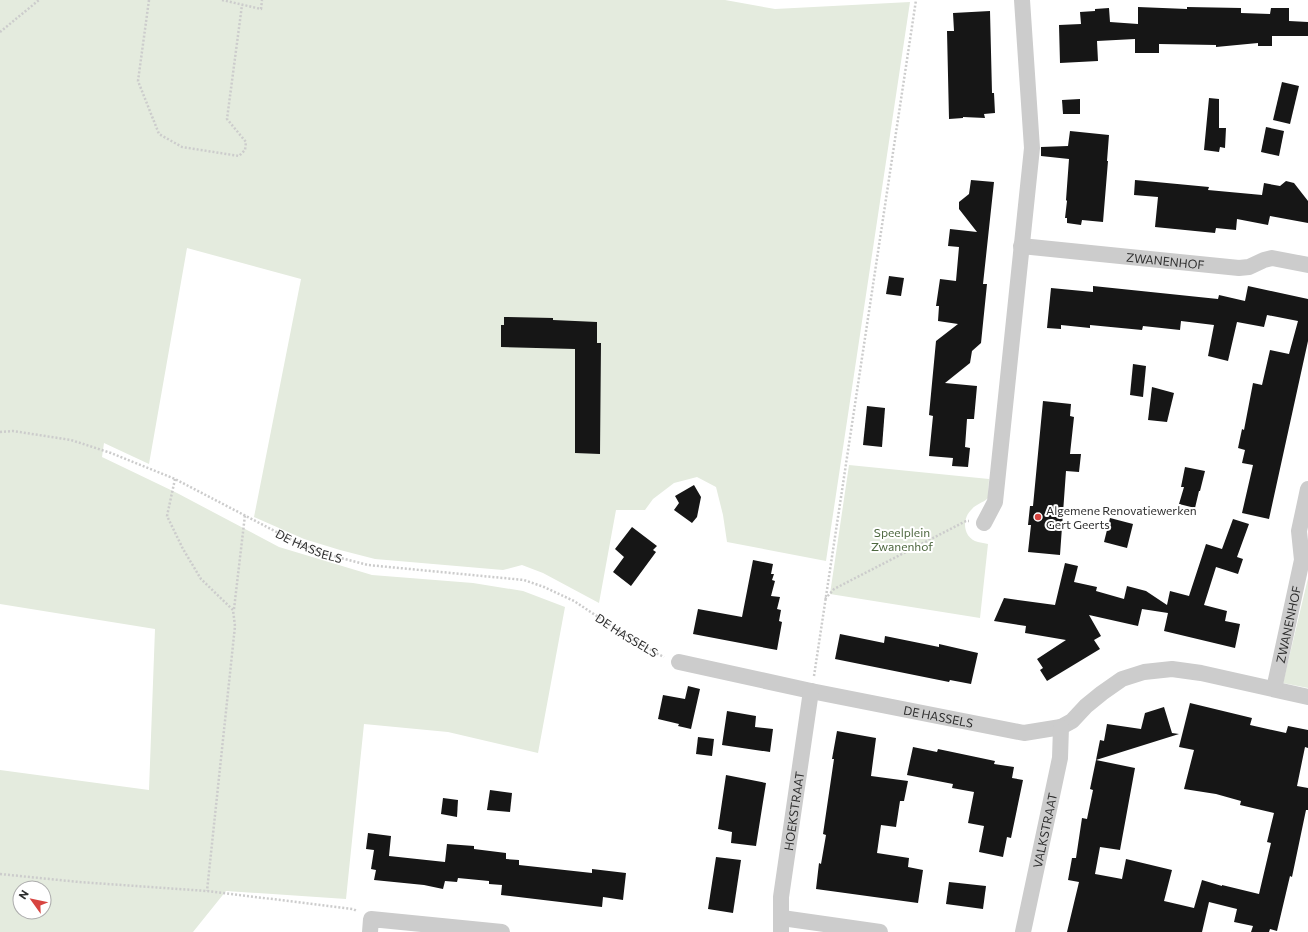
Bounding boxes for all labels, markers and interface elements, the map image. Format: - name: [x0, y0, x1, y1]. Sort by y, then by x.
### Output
- street label: ZWANENHOF: [1125, 250, 1205, 271]
- place label: Algemene Renovatiewerken Gert Geerts: [1046, 503, 1197, 531]
- marker: Algemene Renovatiewerken Gert Geerts: [1033, 512, 1043, 522]
- park label: Speelplein Zwanenhof: [871, 525, 933, 553]
- street label: DE HASSELS: [274, 526, 344, 565]
- street label: ZWANENHOF: [1273, 584, 1303, 664]
- street label: DE HASSELS: [593, 610, 661, 659]
- street label: DE HASSELS: [902, 702, 974, 730]
- street label: HOEKSTRAAT: [781, 770, 806, 851]
- street label: VALKSTRAAT: [1030, 791, 1059, 869]
- north arrow: [12, 880, 52, 920]
- text: N: [15, 887, 31, 901]

